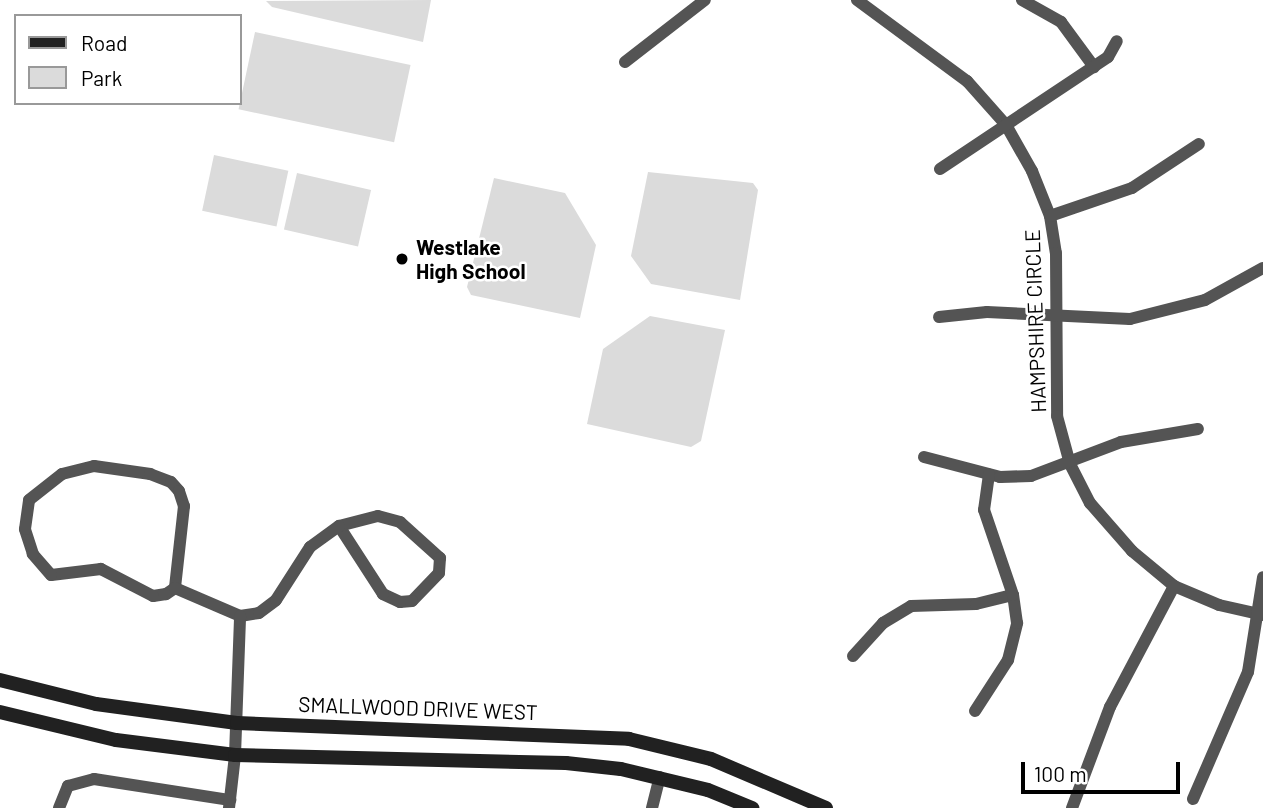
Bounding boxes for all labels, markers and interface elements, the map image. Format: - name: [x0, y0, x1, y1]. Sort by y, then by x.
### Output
- legend: [14, 14, 242, 105]
- text: Road: [81, 30, 127, 55]
- text: Park: [81, 65, 122, 90]
- street label: HAMPSHIRE CIRCLE: [1019, 229, 1051, 413]
- place label: Westlake High School: [416, 234, 526, 284]
- marker: Westlake High School: [394, 251, 410, 267]
- street label: SMALLWOOD DRIVE WEST: [298, 691, 538, 725]
- scale bar: [1025, 748, 1184, 792]
- text: 100 m: [1034, 761, 1087, 786]

